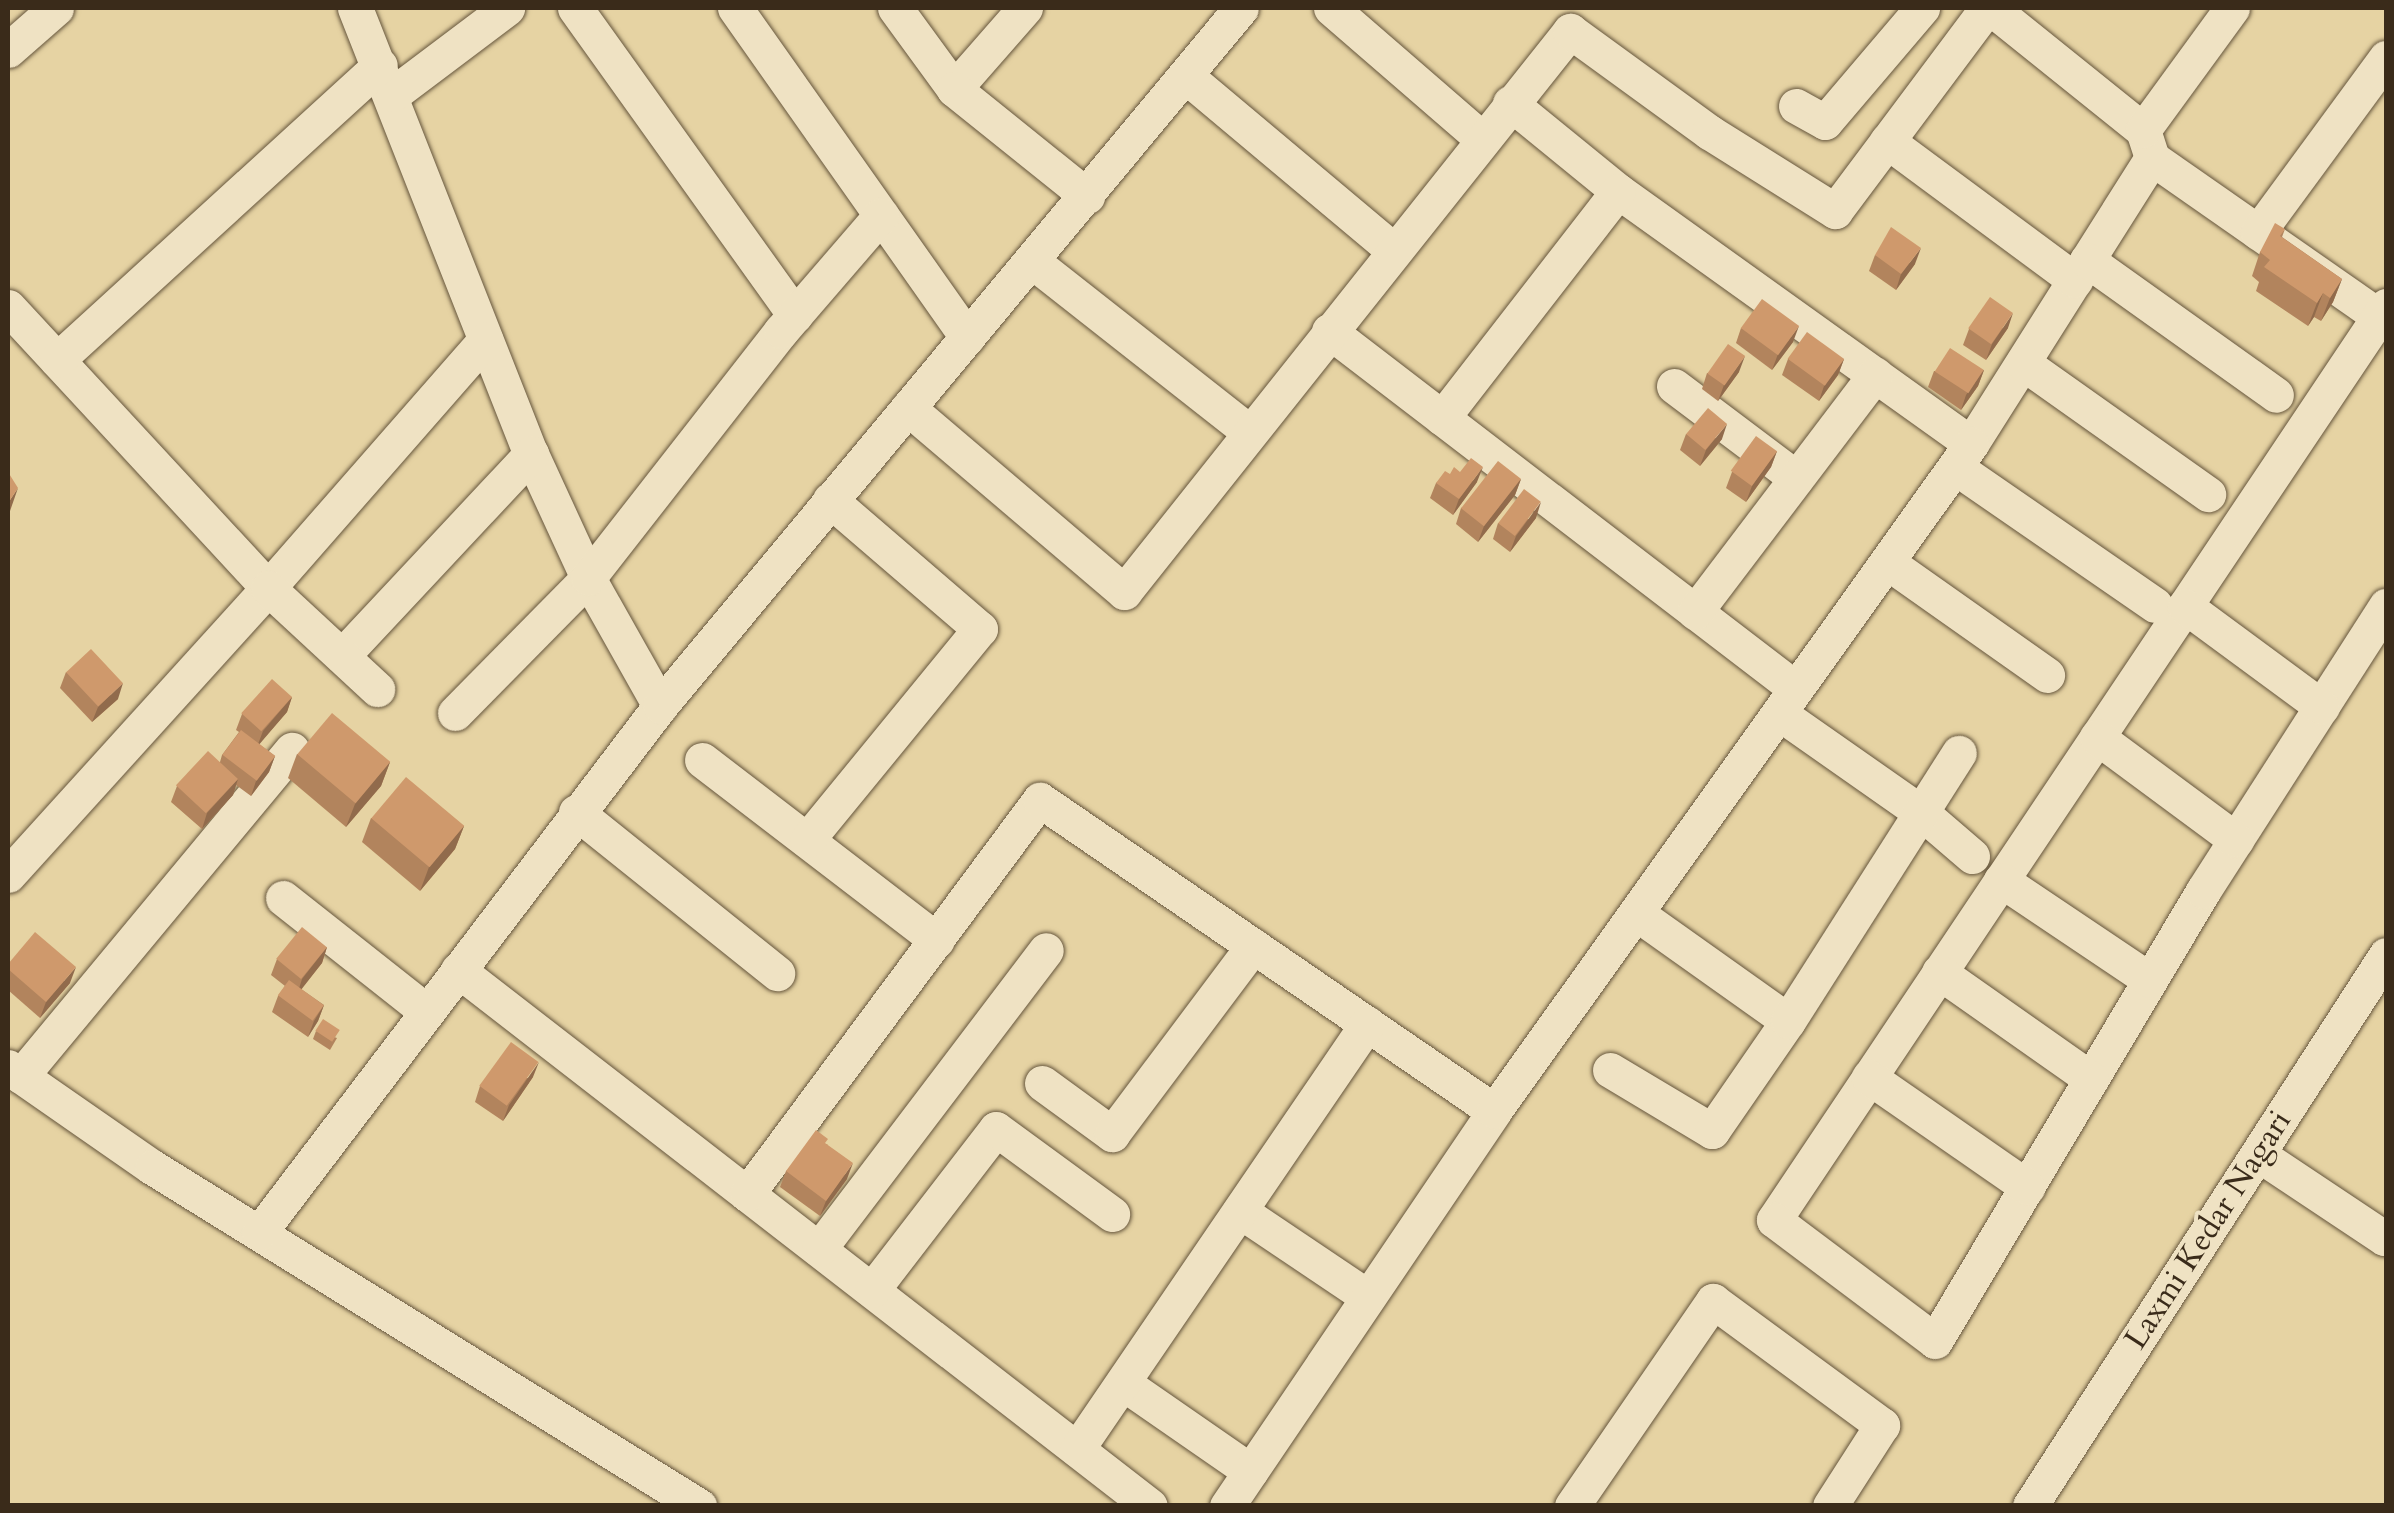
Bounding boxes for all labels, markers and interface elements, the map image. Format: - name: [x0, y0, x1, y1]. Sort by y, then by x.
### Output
- street label: Laxmi Kedar Nagari: [2117, 1103, 2299, 1357]

